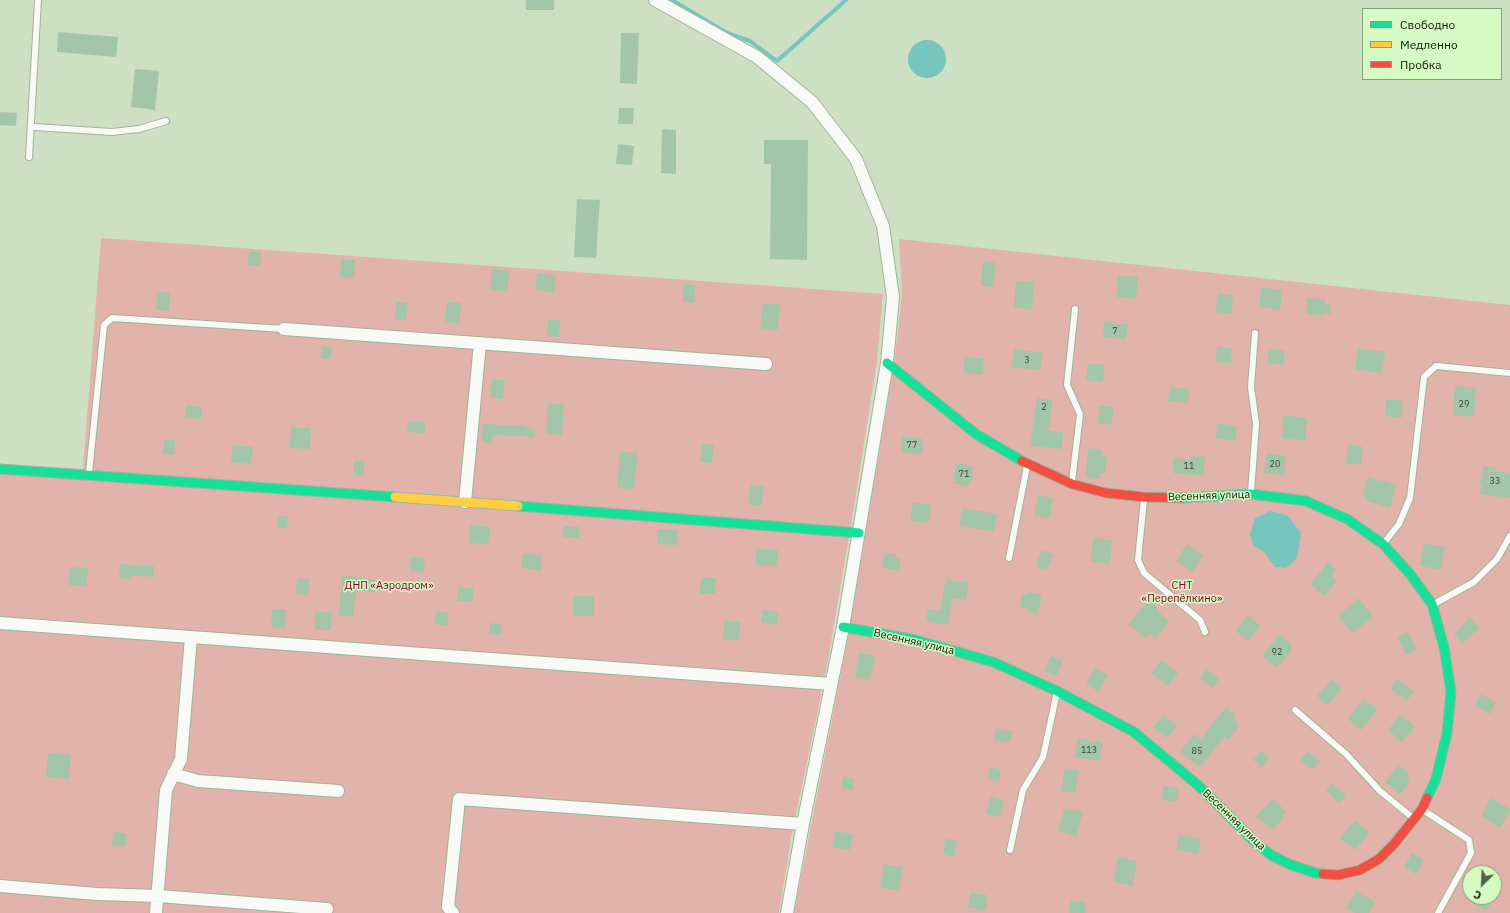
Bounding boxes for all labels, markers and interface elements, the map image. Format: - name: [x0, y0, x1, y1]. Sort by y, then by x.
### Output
- legend: [1362, 8, 1502, 80]
- text: Свободно: [1400, 17, 1455, 32]
- text: Медленно: [1400, 37, 1458, 52]
- text: Пробка: [1400, 57, 1442, 72]
- house number: 7: [1112, 326, 1118, 336]
- house number: 3: [1024, 355, 1030, 365]
- house number: 29: [1459, 399, 1469, 409]
- house number: 2: [1041, 402, 1047, 412]
- house number: 77: [907, 440, 917, 450]
- house number: 20: [1270, 459, 1280, 469]
- house number: 11: [1184, 461, 1194, 471]
- house number: 71: [959, 469, 969, 479]
- house number: 33: [1490, 476, 1500, 486]
- street label: Весенняя улица: [1168, 488, 1250, 504]
- park label: ДНП «Аэродром»: [344, 579, 434, 593]
- park label: СНТ «Перепёлкино»: [1142, 579, 1222, 605]
- street label: Весенняя улица: [872, 626, 956, 658]
- house number: 92: [1272, 647, 1282, 657]
- house number: 113: [1081, 745, 1097, 755]
- house number: 85: [1192, 746, 1202, 756]
- street label: Весенняя улица: [1200, 787, 1268, 853]
- north arrow: [1462, 865, 1502, 905]
- text: С: [1471, 887, 1484, 903]

